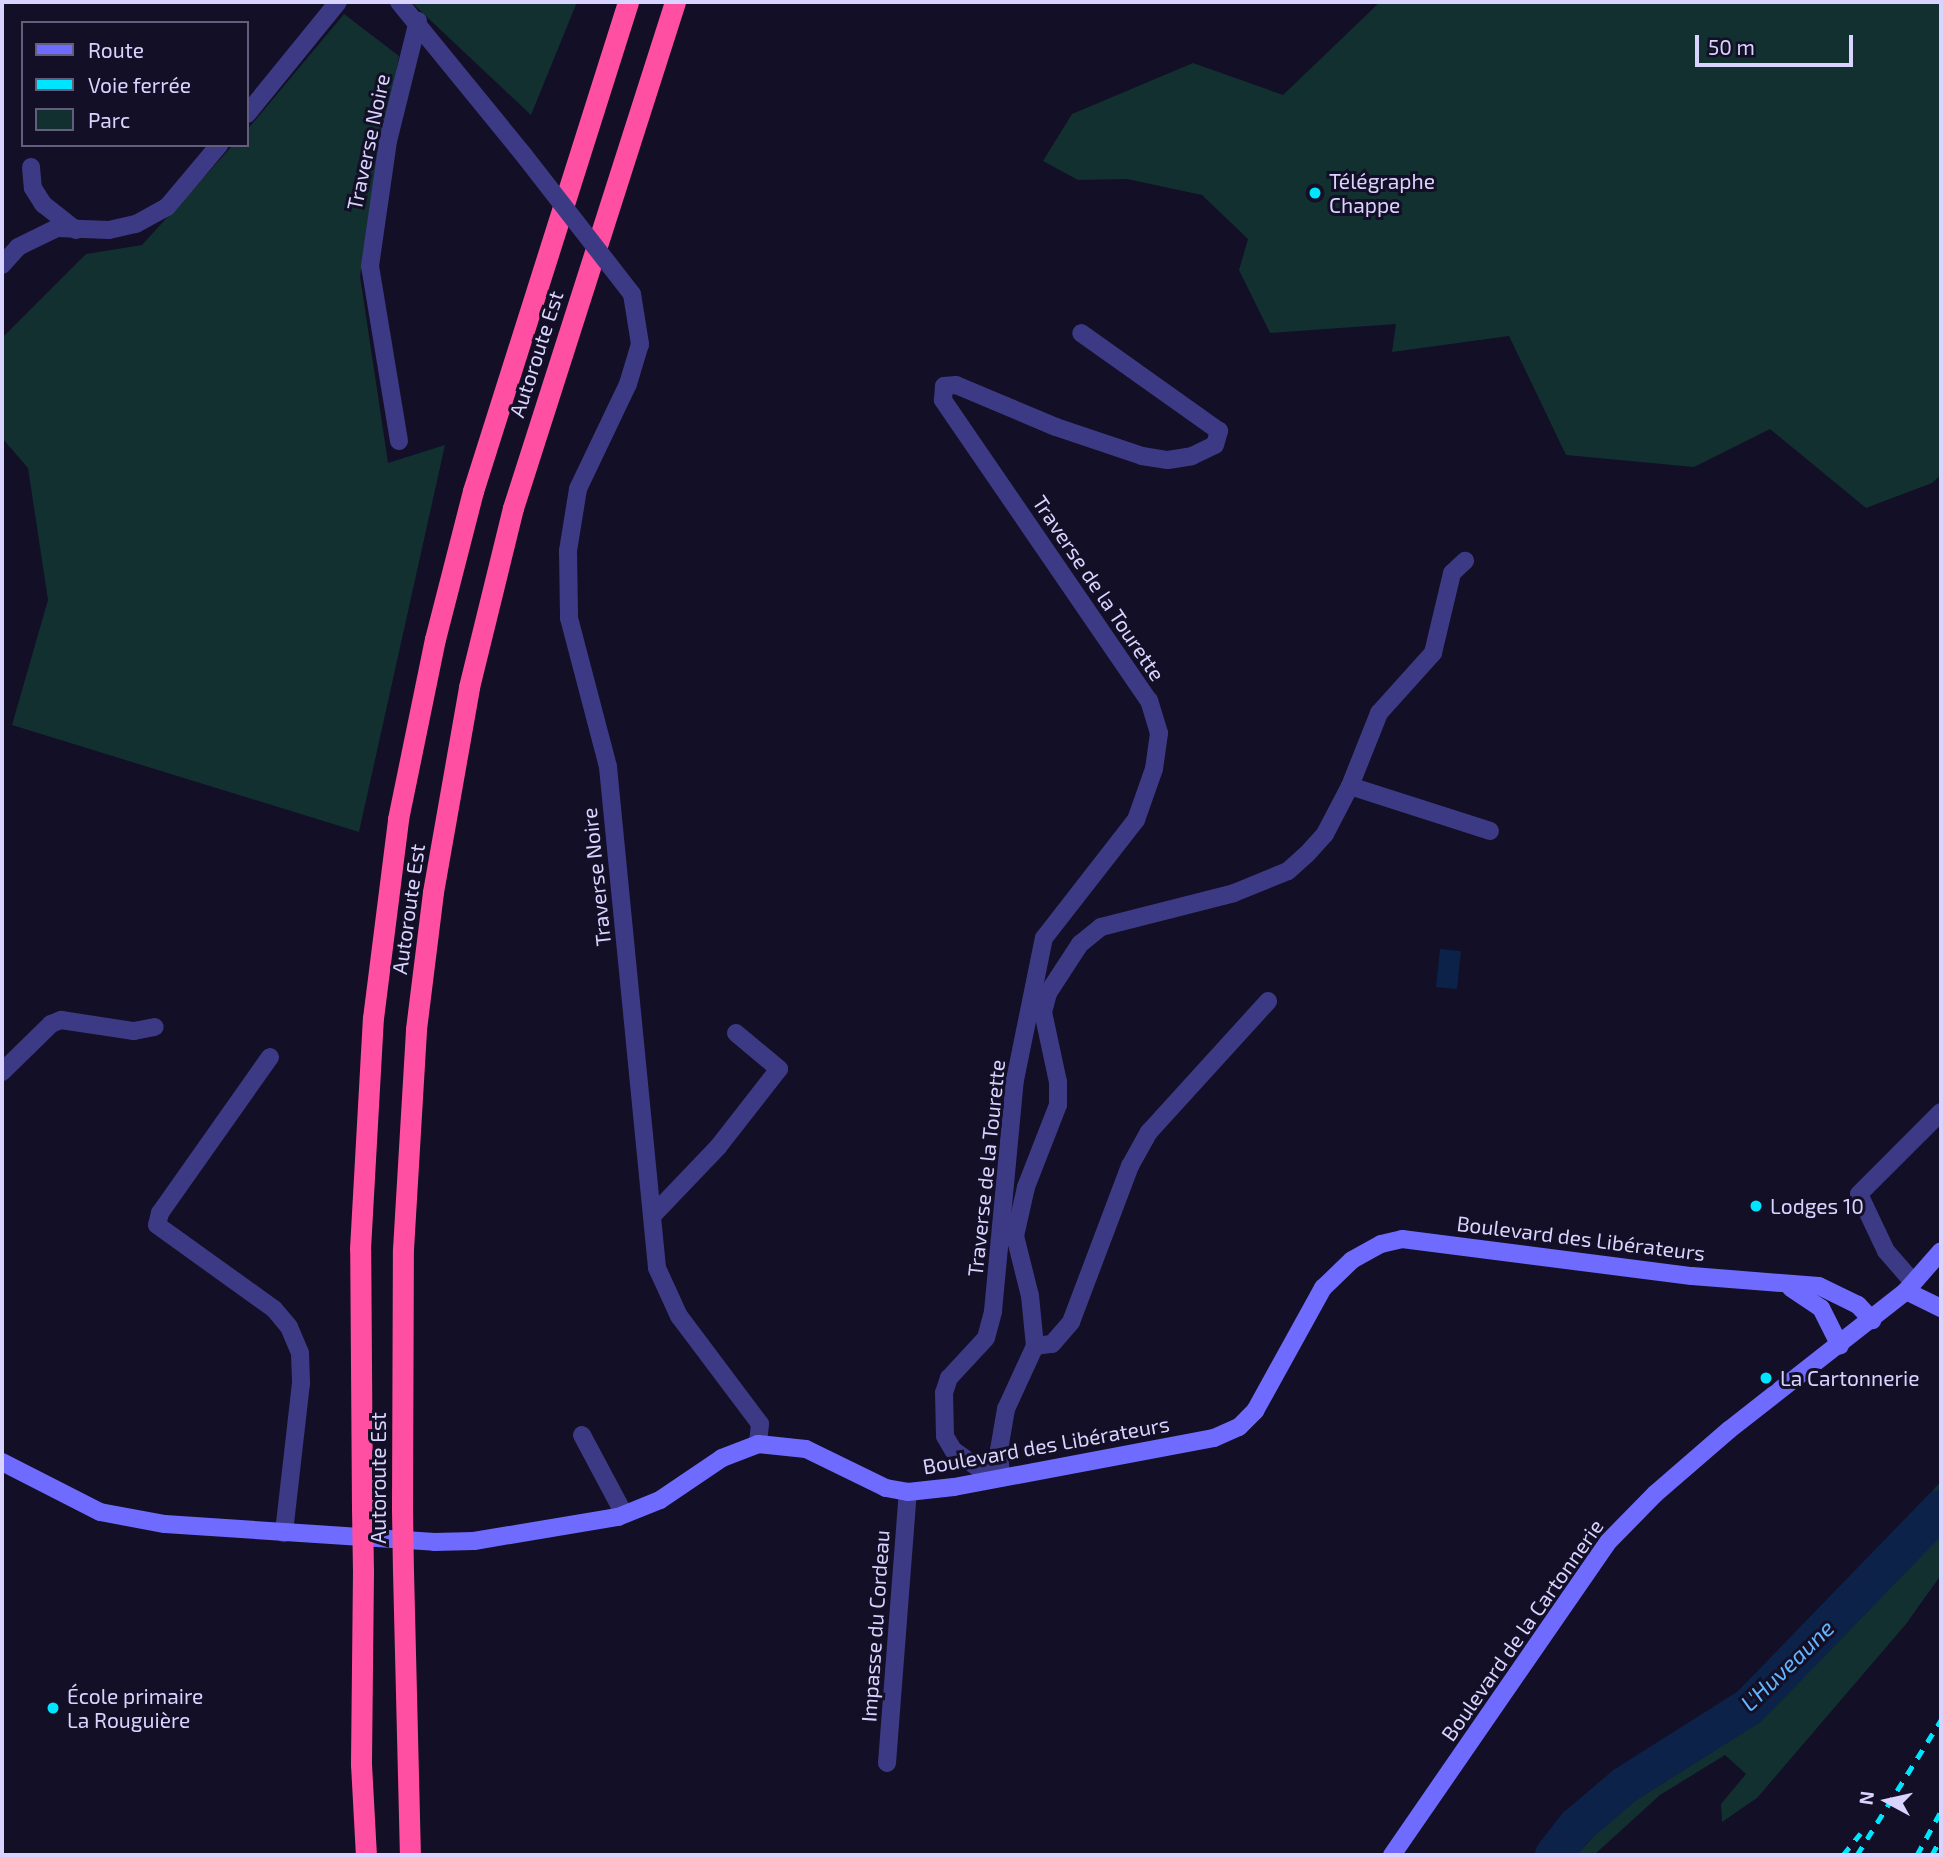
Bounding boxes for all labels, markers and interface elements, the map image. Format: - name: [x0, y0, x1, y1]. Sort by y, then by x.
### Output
- legend: [21, 21, 248, 147]
- scale bar: [1698, 21, 1856, 65]
- text: 50 m: [1708, 34, 1755, 59]
- text: Route: [88, 37, 144, 62]
- street label: Traverse Noire: [341, 71, 395, 213]
- text: Voie ferrée: [88, 72, 191, 97]
- text: Parc: [88, 107, 130, 132]
- place label: Télégraphe Chappe: [1329, 168, 1435, 218]
- marker: Télégraphe Chappe: [1307, 185, 1323, 201]
- street label: Autoroute Est: [504, 288, 568, 420]
- street label: Traverse de la Tourette: [1027, 490, 1171, 686]
- street label: Traverse Noire: [576, 807, 616, 947]
- street label: Autoroute Est: [386, 842, 430, 976]
- street label: Traverse de la Tourette: [962, 1058, 1010, 1278]
- place label: Lodges 10: [1770, 1193, 1864, 1219]
- marker: Lodges 10: [1748, 1198, 1764, 1214]
- street label: Boulevard des Libérateurs: [1455, 1210, 1707, 1266]
- place label: La Cartonnerie: [1780, 1365, 1919, 1391]
- marker: La Cartonnerie: [1758, 1370, 1774, 1386]
- street label: Boulevard des Libérateurs: [921, 1411, 1171, 1479]
- street label: Autoroute Est: [365, 1412, 391, 1544]
- street label: Boulevard de la Cartonnerie: [1436, 1514, 1608, 1746]
- street label: Impasse du Cordeau: [856, 1529, 894, 1723]
- water label: L'Huveaune: [1735, 1614, 1839, 1716]
- place label: École primaire La Rouguière: [67, 1683, 203, 1733]
- marker: École primaire La Rouguière: [45, 1700, 61, 1716]
- north arrow: [1852, 1766, 1922, 1836]
- text: N: [1853, 1790, 1878, 1806]

